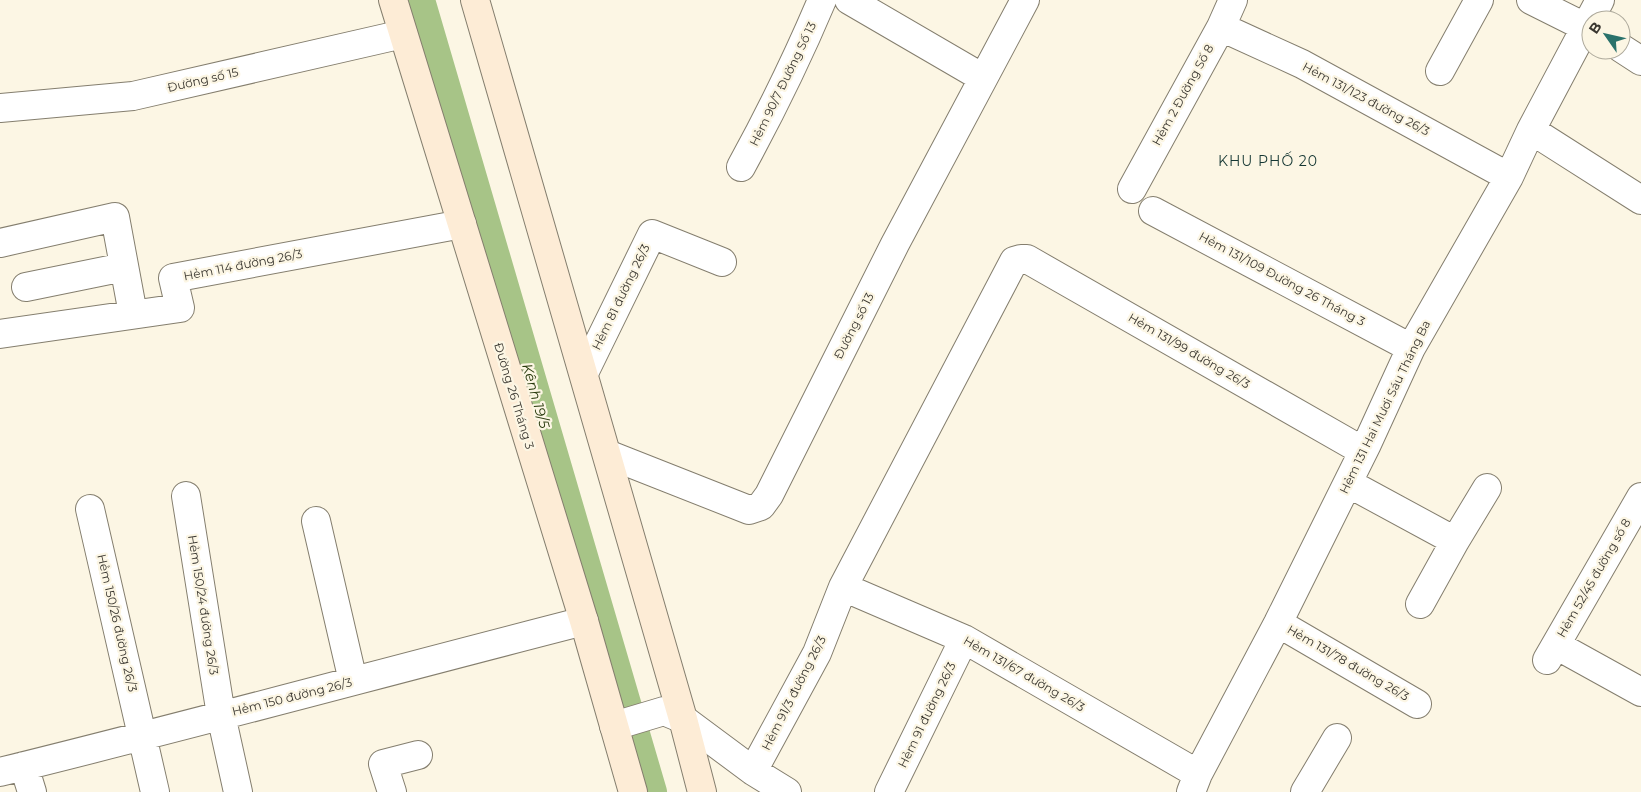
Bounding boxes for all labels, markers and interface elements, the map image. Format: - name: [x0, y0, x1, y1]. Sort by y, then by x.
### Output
- north arrow: [1581, 10, 1631, 60]
- text: B: [1585, 18, 1606, 37]
- street label: Hẻm 90/7 Đường Số 13: [746, 19, 819, 148]
- street label: Hẻm 2 Đường Số 8: [1149, 41, 1217, 148]
- street label: Hẻm 131/123 đường 26/3: [1300, 59, 1433, 139]
- street label: Đường số 15: [166, 64, 240, 95]
- district label: KHU PHỐ 20: [1218, 151, 1318, 170]
- street label: Hẻm 131/109 Đường 26 Tháng 3: [1197, 228, 1368, 329]
- street label: Hẻm 81 đường 26/3: [588, 241, 653, 352]
- street label: Hẻm 114 đường 26/3: [182, 246, 304, 283]
- street label: Đường số 13: [830, 290, 877, 361]
- street label: Hẻm 131/99 đường 26/3: [1126, 310, 1253, 392]
- street label: Hẻm 131 Hai Mươi Sáu Tháng Ba: [1336, 318, 1433, 496]
- street label: Đường 26 Tháng 3: [491, 341, 538, 451]
- water label: Kênh 19/5: [518, 362, 554, 432]
- street label: Hẻm 52/45 đường số 8: [1553, 515, 1634, 640]
- street label: Hẻm 150/24 đường 26/3: [185, 534, 222, 676]
- street label: Hẻm 150/26 đường 26/3: [94, 552, 141, 693]
- street label: Hẻm 131/78 đường 26/3: [1285, 622, 1412, 704]
- street label: Hẻm 91/3 đường 26/3: [758, 633, 829, 753]
- street label: Hẻm 131/67 đường 26/3: [961, 633, 1088, 715]
- street label: Hẻm 91 đường 26/3: [894, 659, 959, 770]
- street label: Hẻm 150 đường 26/3: [230, 674, 354, 719]

